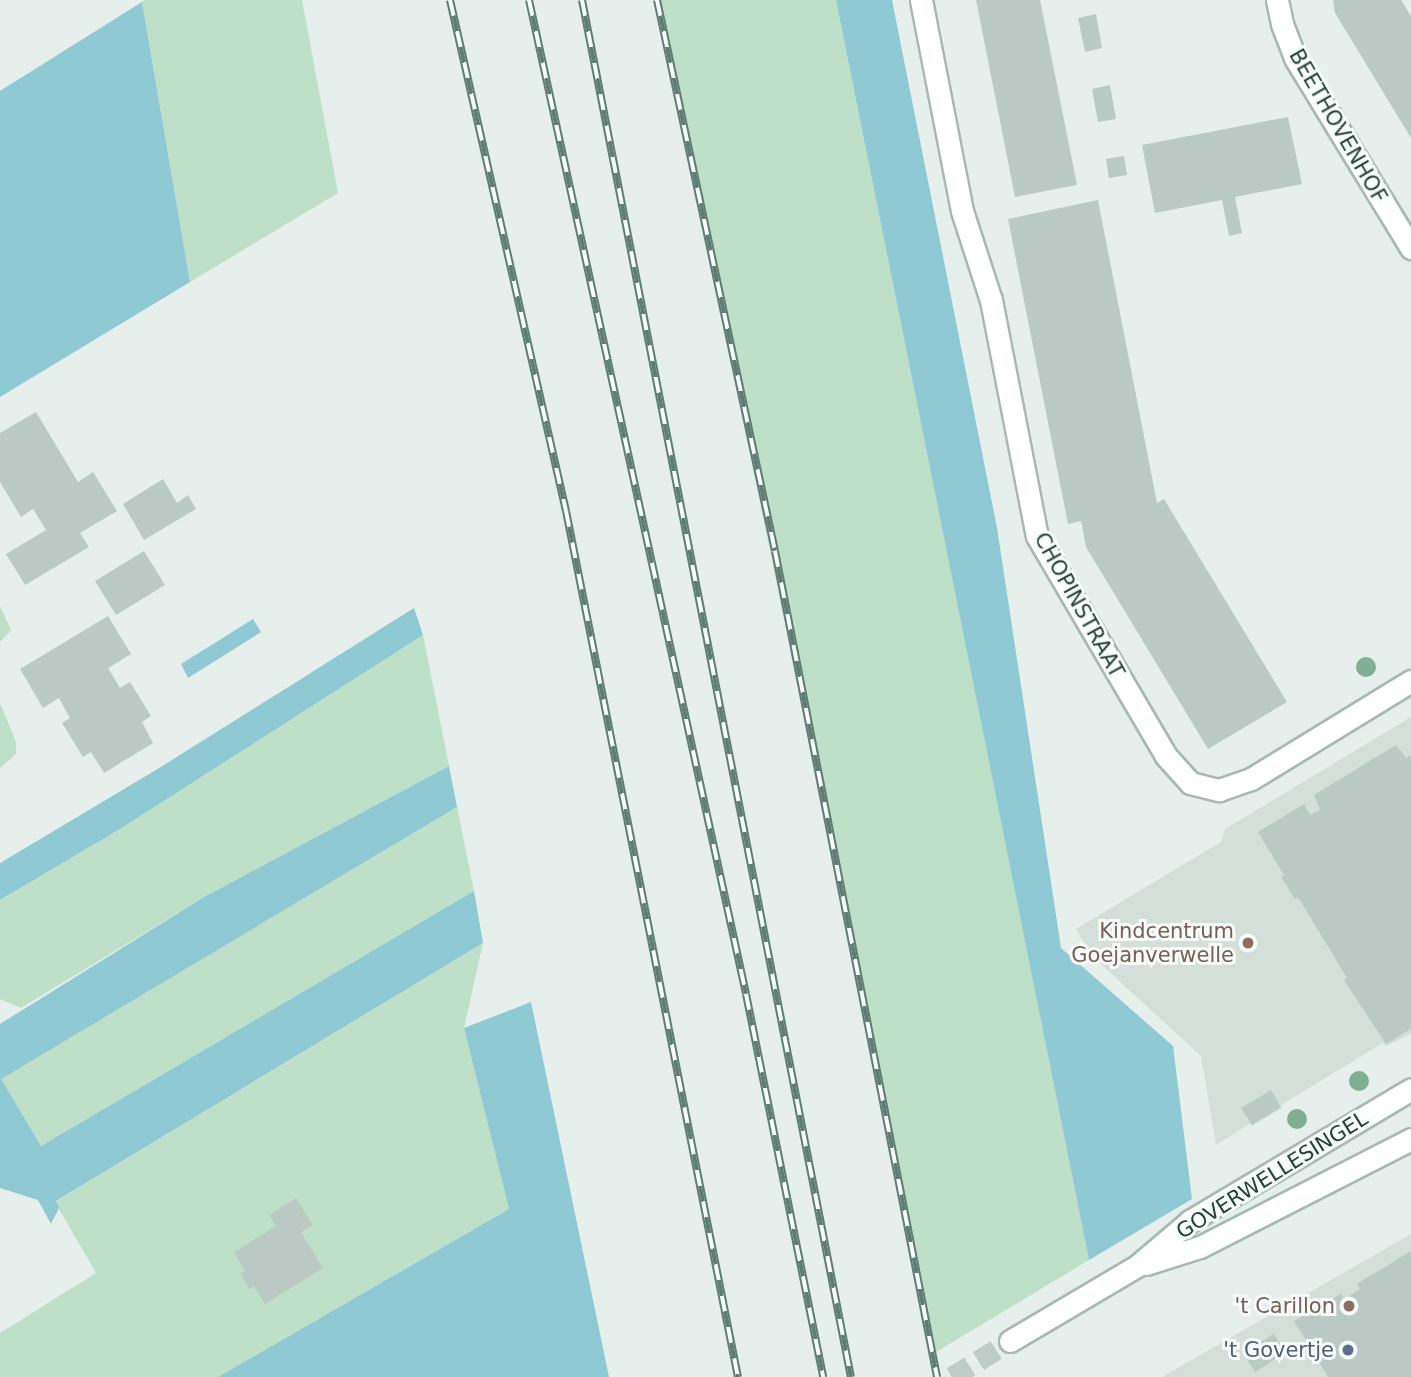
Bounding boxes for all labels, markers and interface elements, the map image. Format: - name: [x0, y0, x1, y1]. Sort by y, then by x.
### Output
- street label: BEETHOVENHOF: [1284, 45, 1392, 207]
- street label: CHOPINSTRAAT: [1029, 528, 1129, 682]
- place label: Kindcentrum Goejanverwelle: [1071, 918, 1234, 968]
- marker: Kindcentrum Goejanverwelle: [1240, 935, 1256, 951]
- street label: GOVERWELLESINGEL: [1172, 1106, 1372, 1244]
- place label: 't Carillon: [1234, 1293, 1335, 1319]
- marker: 't Carillon: [1341, 1298, 1357, 1314]
- place label: 't Govertje: [1223, 1337, 1334, 1363]
- marker: 't Govertje: [1340, 1342, 1356, 1358]

